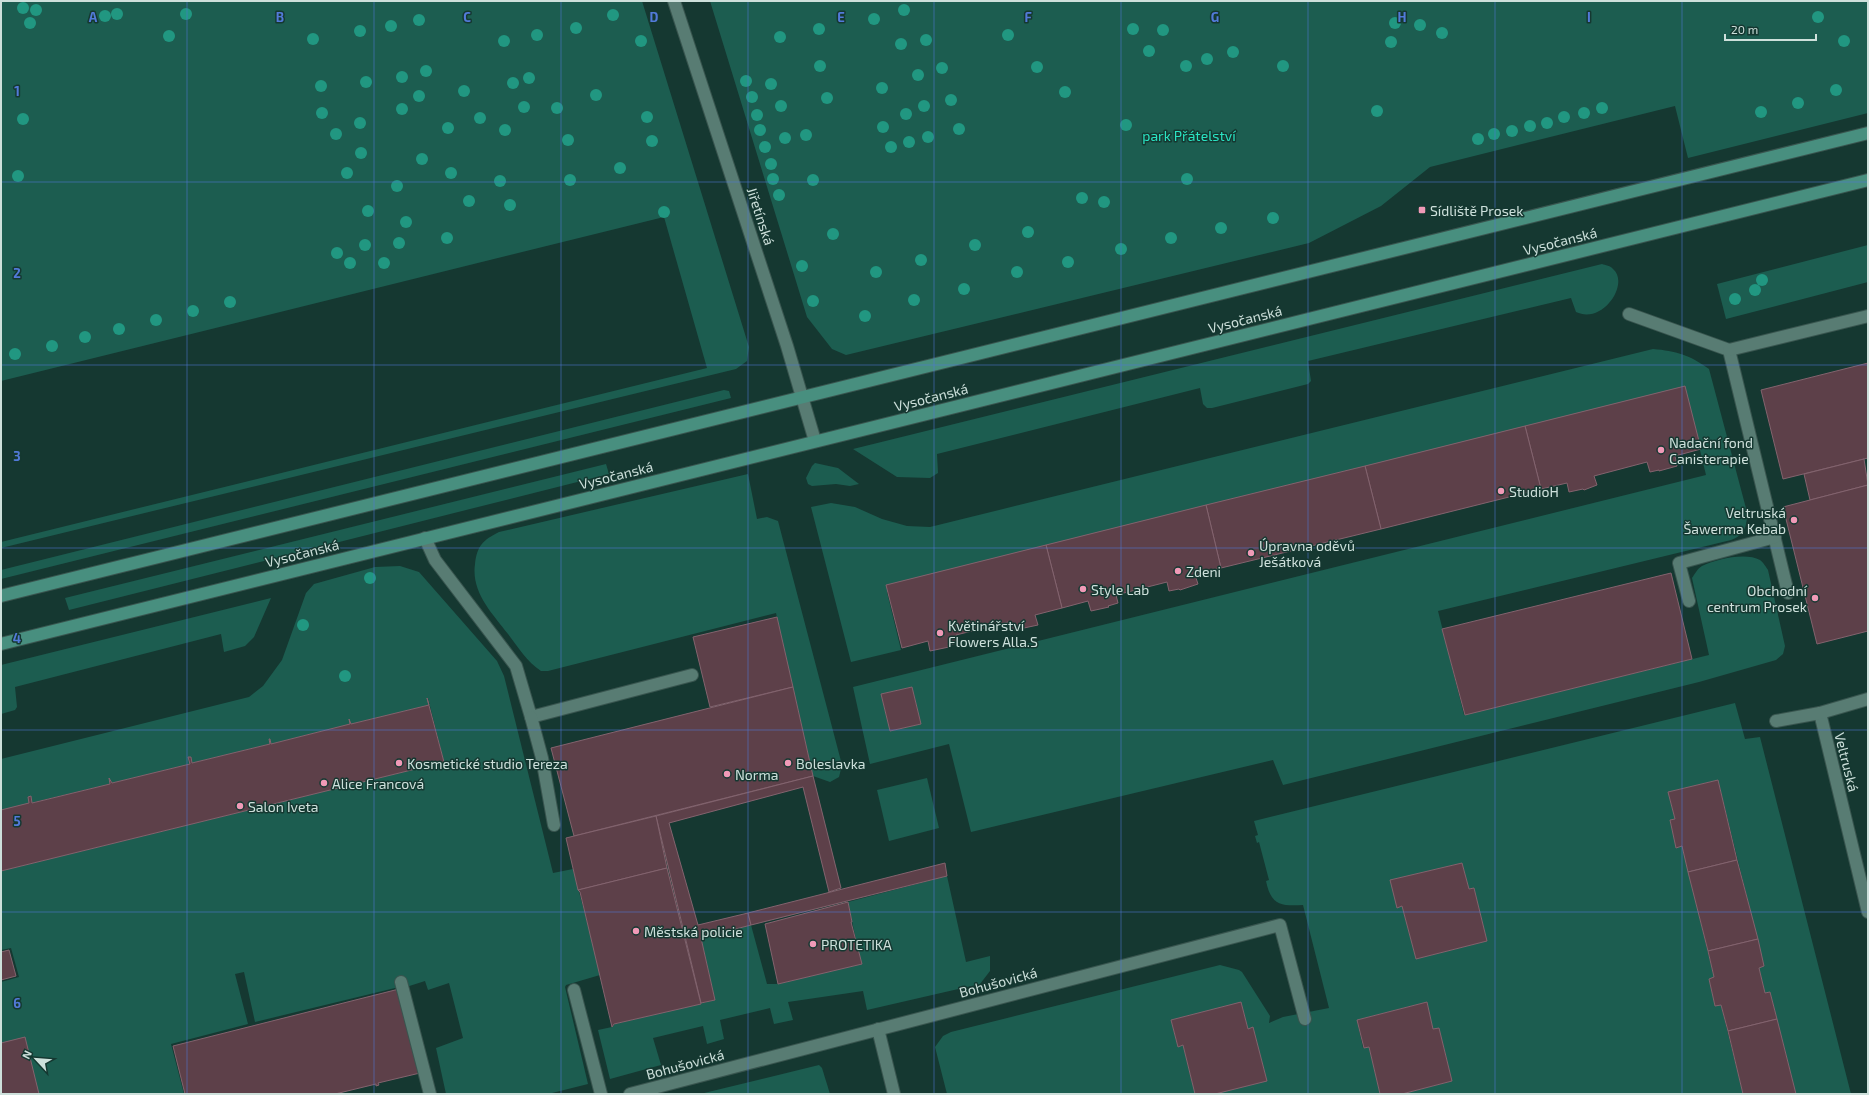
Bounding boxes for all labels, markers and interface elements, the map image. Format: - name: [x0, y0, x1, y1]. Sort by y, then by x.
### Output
- text: A: [89, 9, 98, 25]
- text: B: [276, 9, 284, 25]
- text: C: [463, 9, 471, 25]
- text: D: [650, 9, 659, 25]
- text: E: [837, 9, 845, 25]
- text: F: [1024, 9, 1032, 25]
- text: G: [1211, 9, 1219, 25]
- text: H: [1398, 9, 1407, 25]
- text: I: [1587, 9, 1591, 25]
- scale bar: [1725, 16, 1816, 42]
- text: 20 m: [1731, 22, 1758, 36]
- text: 1: [14, 83, 20, 99]
- park label: park Přátelství: [1142, 127, 1236, 144]
- street label: Jiřetínská: [744, 185, 778, 247]
- place label: Sídliště Prosek: [1430, 202, 1523, 219]
- marker: Sídliště Prosek: [1417, 205, 1427, 215]
- street label: Vysočanská: [1521, 224, 1599, 258]
- text: 2: [13, 265, 21, 281]
- street label: Vysočanská: [1206, 302, 1284, 336]
- street label: Vysočanská: [892, 380, 970, 414]
- place label: Nadační fond Canisterapie: [1669, 434, 1753, 467]
- marker: Nadační fond Canisterapie: [1656, 445, 1666, 455]
- text: 3: [13, 448, 21, 464]
- street label: Vysočanská: [577, 458, 655, 492]
- place label: StudioH: [1509, 483, 1559, 500]
- marker: StudioH: [1496, 486, 1506, 496]
- place label: Veltruská Šawerma Kebab: [1684, 504, 1786, 537]
- marker: Veltruská Šawerma Kebab: [1789, 515, 1799, 525]
- street label: Vysočanská: [263, 536, 341, 570]
- place label: Úpravna oděvů Ješátková: [1259, 537, 1355, 570]
- marker: Úpravna oděvů Ješátková: [1246, 548, 1256, 558]
- place label: Zdeni: [1186, 563, 1221, 580]
- marker: Zdeni: [1173, 566, 1183, 576]
- place label: Style Lab: [1091, 581, 1149, 598]
- place label: Obchodní centrum Prosek: [1707, 582, 1808, 615]
- marker: Style Lab: [1078, 584, 1088, 594]
- marker: Obchodní centrum Prosek: [1810, 593, 1820, 603]
- place label: Květinářství Flowers Alla.S: [948, 617, 1038, 650]
- marker: Květinářství Flowers Alla.S: [935, 628, 945, 638]
- text: 4: [13, 630, 21, 646]
- street label: Veltruská: [1831, 731, 1863, 793]
- place label: Kosmetické studio Tereza: [407, 755, 568, 772]
- place label: Boleslavka: [796, 755, 866, 772]
- marker: Kosmetické studio Tereza: [394, 758, 404, 768]
- marker: Boleslavka: [783, 758, 793, 768]
- place label: Norma: [735, 766, 778, 783]
- marker: Norma: [722, 769, 732, 779]
- place label: Alice Francová: [332, 775, 424, 792]
- marker: Alice Francová: [319, 778, 329, 788]
- place label: Salon Iveta: [248, 798, 318, 815]
- marker: Salon Iveta: [235, 801, 245, 811]
- text: 5: [13, 813, 21, 829]
- place label: Městská policie: [644, 923, 743, 940]
- marker: Městská policie: [631, 926, 641, 936]
- place label: PROTETIKA: [821, 936, 892, 953]
- marker: PROTETIKA: [808, 939, 818, 949]
- street label: Bohušovická: [957, 963, 1039, 1001]
- text: 6: [13, 995, 21, 1011]
- north arrow: [16, 1039, 56, 1079]
- street label: Bohušovická: [644, 1045, 726, 1083]
- text: N: [19, 1048, 34, 1061]

